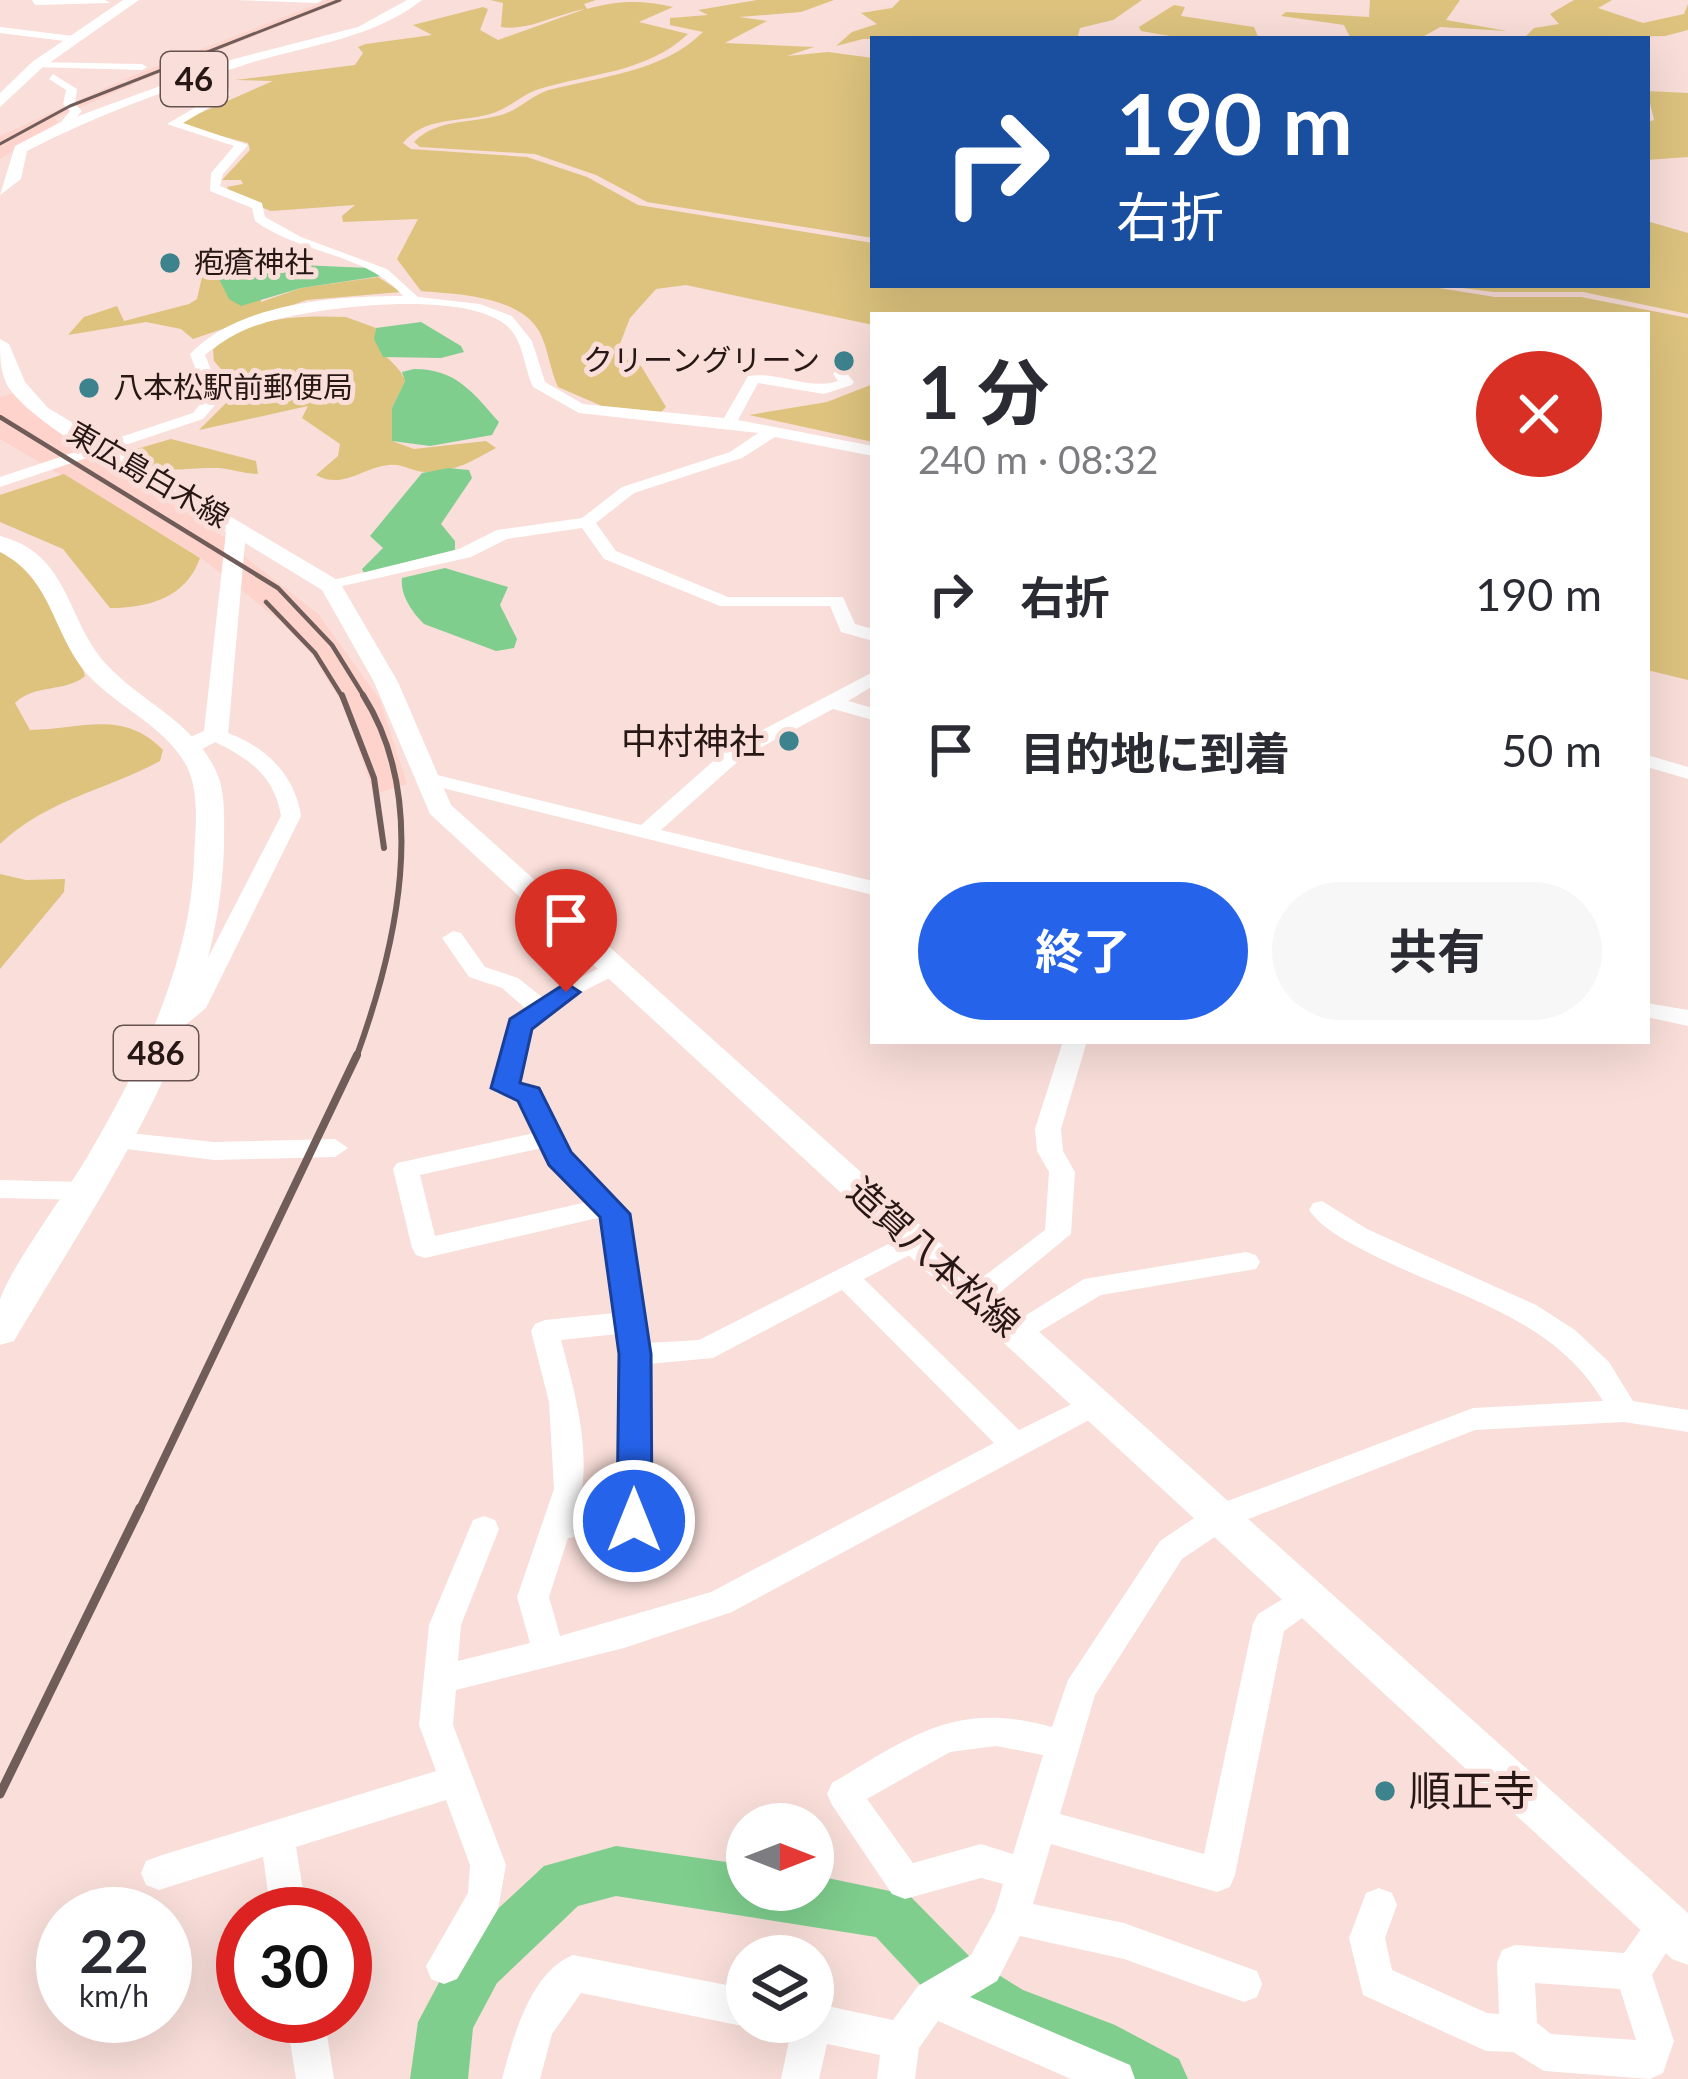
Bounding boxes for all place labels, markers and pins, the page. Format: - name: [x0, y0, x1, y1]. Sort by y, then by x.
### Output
- place label: 疱瘡神社: [194, 243, 314, 279]
- marker: 疱瘡神社: [157, 250, 183, 276]
- place label: クリーングリーン: [583, 341, 820, 377]
- marker: クリーングリーン: [831, 348, 857, 374]
- place label: 八本松駅前郵便局: [113, 368, 353, 404]
- marker: 八本松駅前郵便局: [76, 375, 102, 401]
- place label: 中村神社: [621, 718, 765, 762]
- marker: 中村神社: [776, 728, 802, 754]
- pin: [515, 869, 617, 992]
- place label: 順正寺: [1409, 1765, 1535, 1815]
- marker: 順正寺: [1372, 1778, 1398, 1804]

